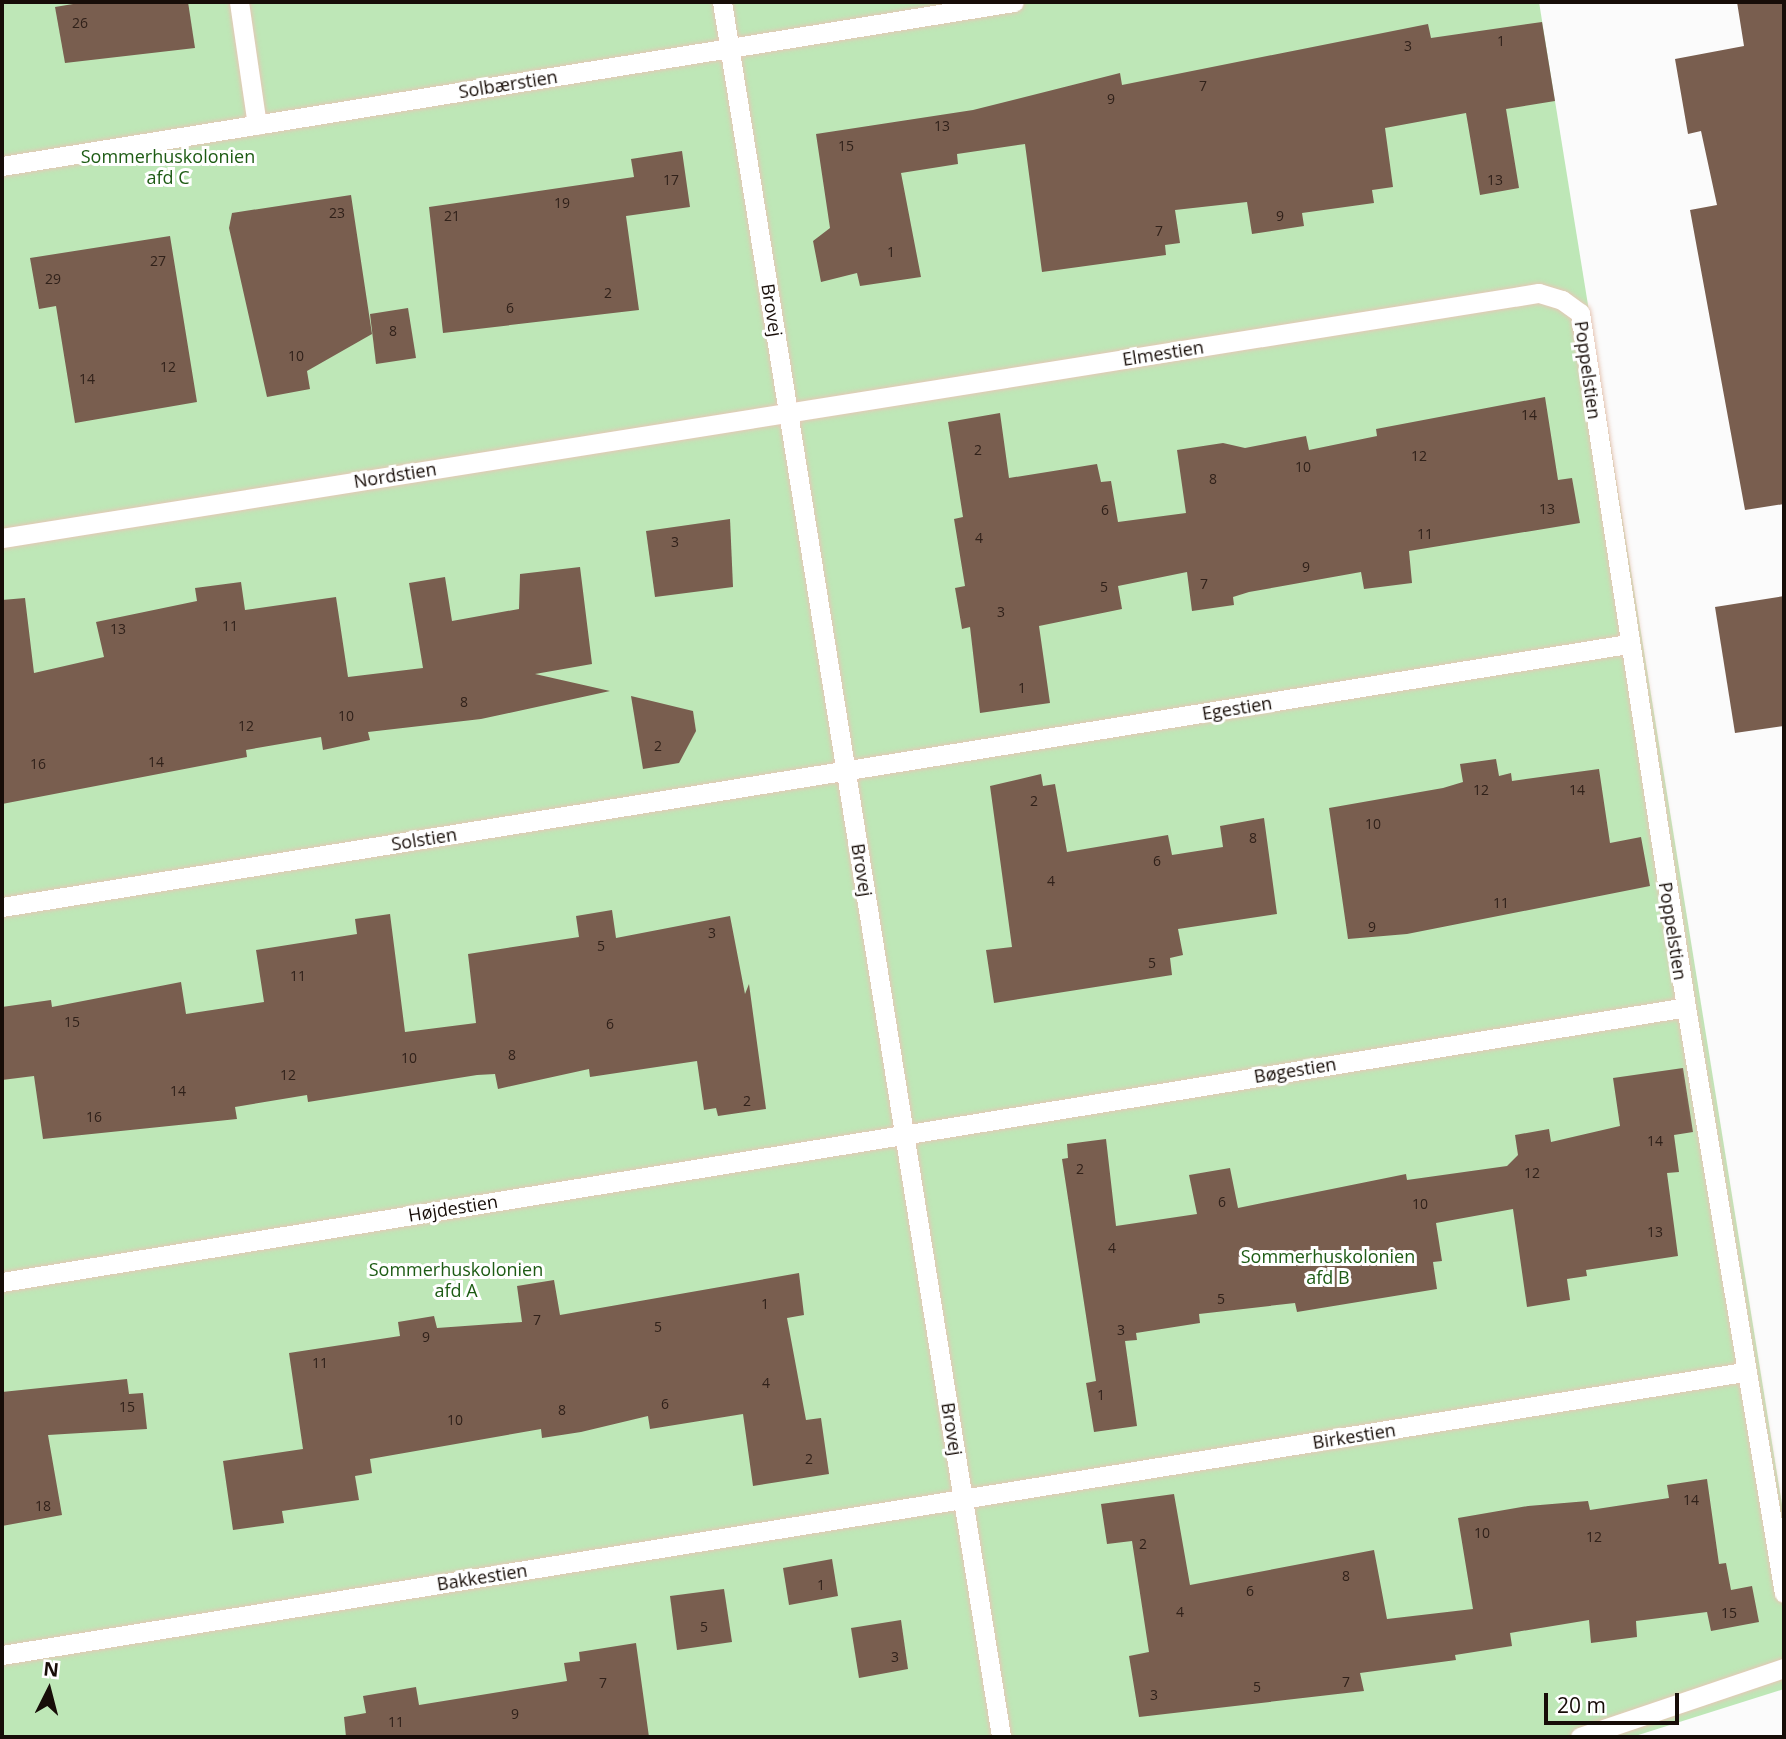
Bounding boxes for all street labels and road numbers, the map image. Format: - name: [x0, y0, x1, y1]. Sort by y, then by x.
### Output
- street label: Solbærstien: [457, 66, 559, 102]
- street label: Brovej: [757, 282, 787, 338]
- street label: Poppelstien: [1570, 319, 1606, 421]
- street label: Elmestien: [1121, 336, 1205, 370]
- street label: Nordstien: [352, 458, 438, 492]
- street label: Egestien: [1200, 692, 1274, 724]
- street label: Solstien: [390, 823, 458, 855]
- street label: Brovej: [847, 842, 877, 898]
- street label: Poppelstien: [1655, 880, 1691, 982]
- street label: Bøgestien: [1252, 1053, 1338, 1087]
- street label: Højdestien: [407, 1190, 499, 1226]
- street label: Brovej: [937, 1401, 967, 1457]
- street label: Birkestien: [1311, 1419, 1397, 1453]
- street label: Bakkestien: [435, 1559, 529, 1595]

